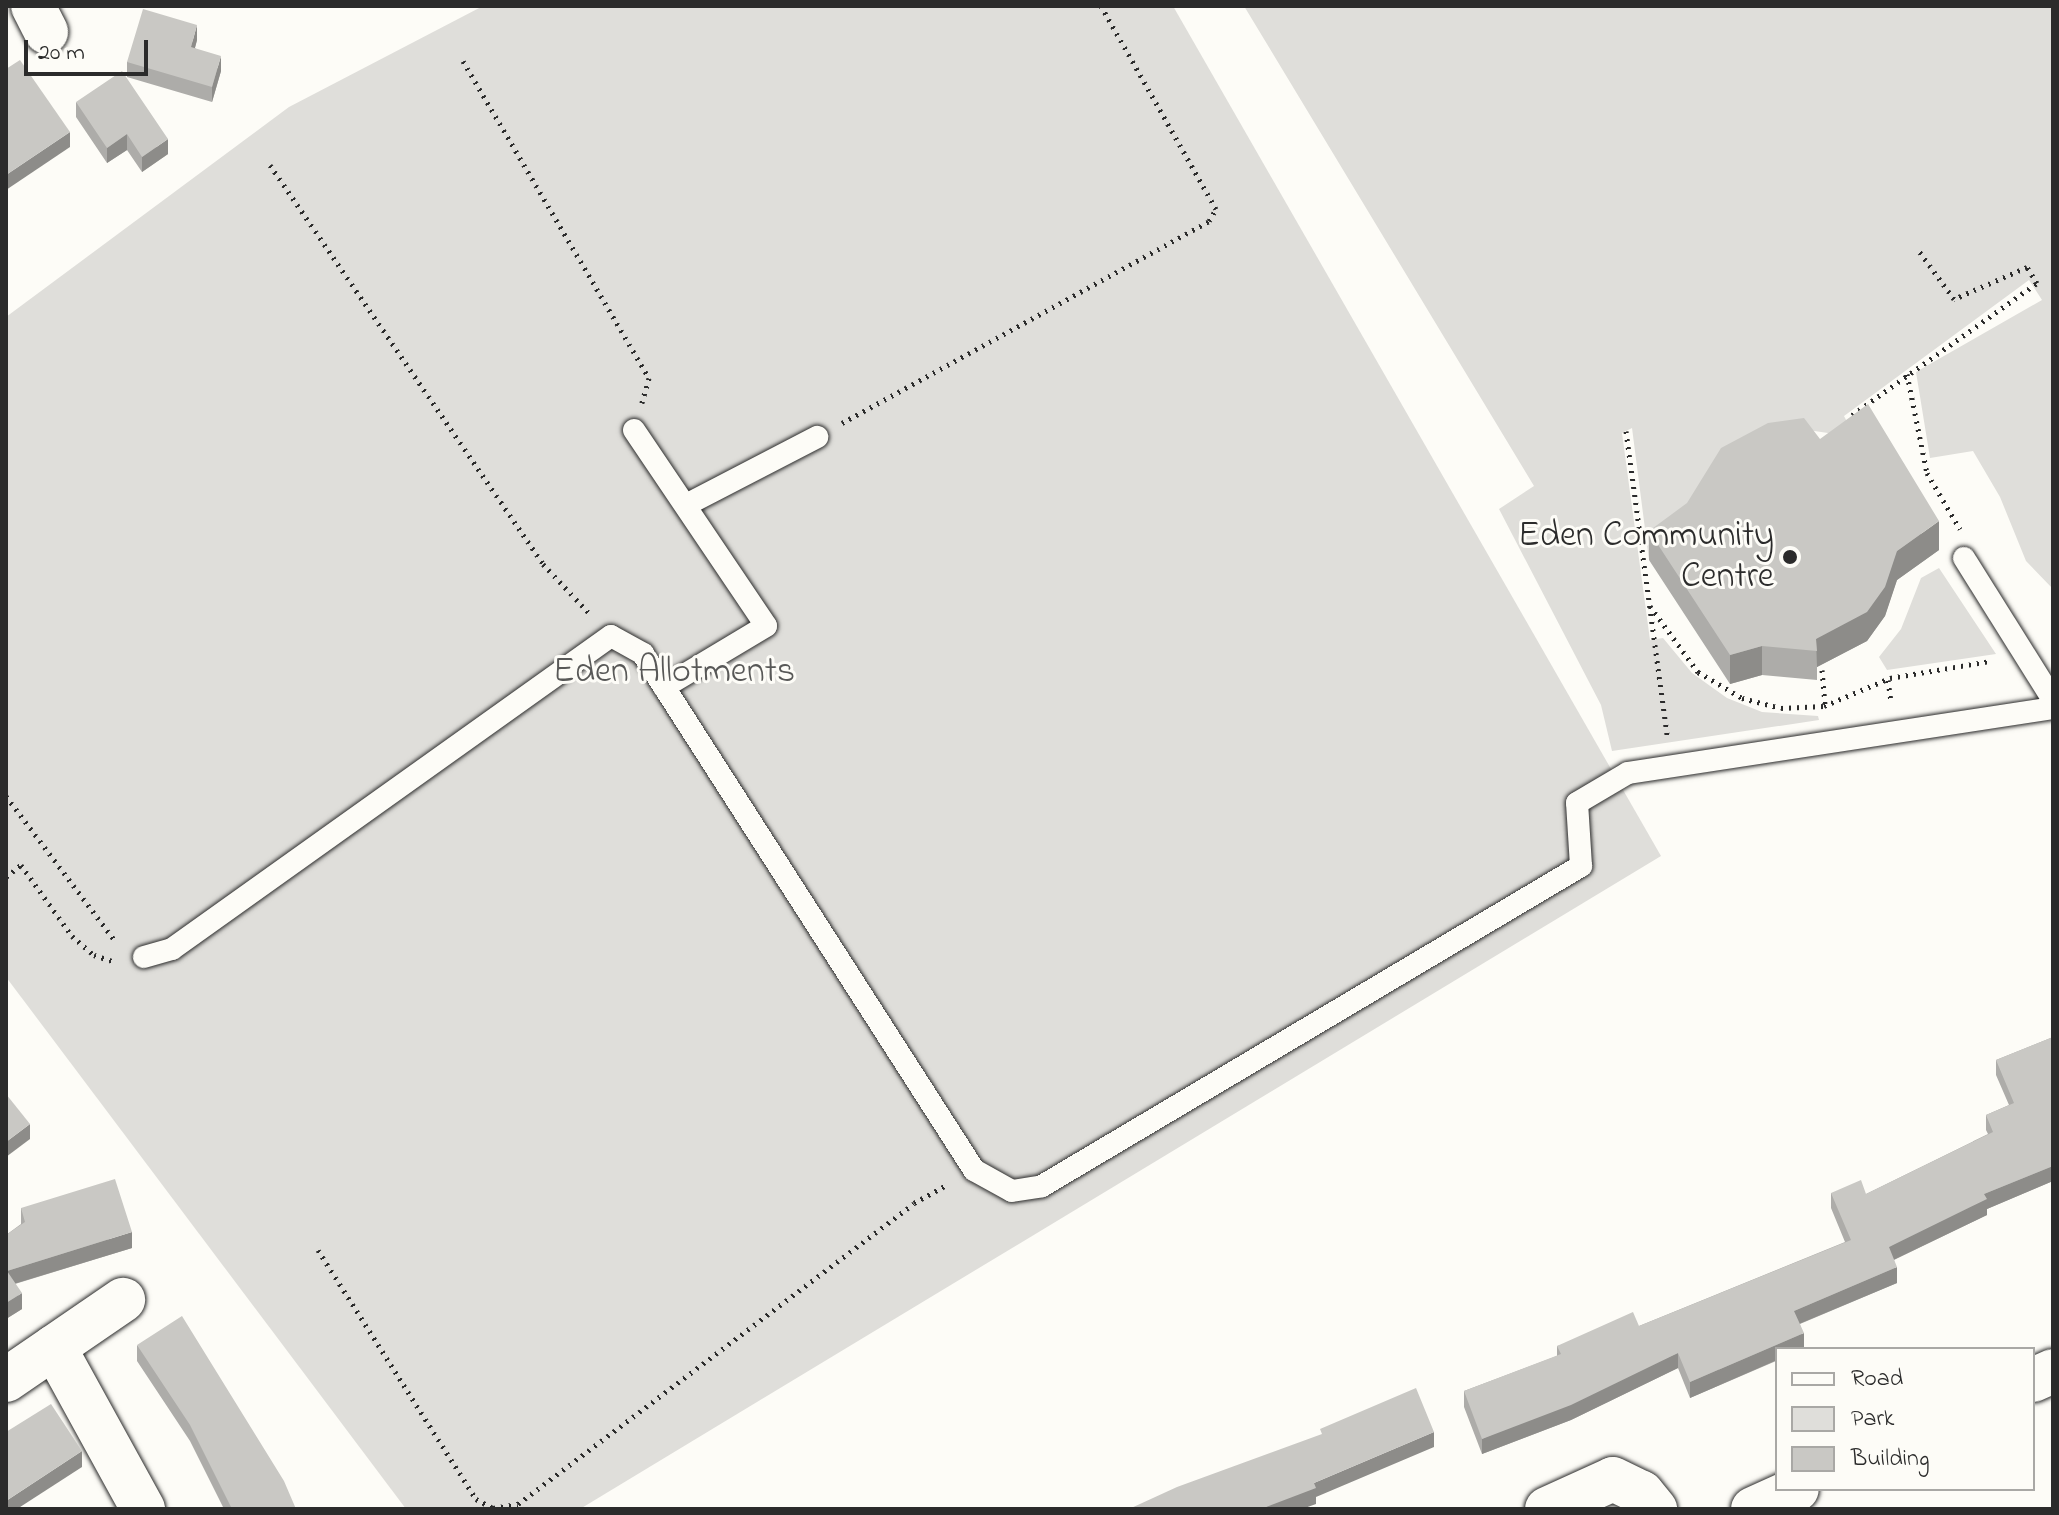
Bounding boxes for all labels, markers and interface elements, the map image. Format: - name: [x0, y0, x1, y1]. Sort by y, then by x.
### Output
- scale bar: [28, 24, 152, 74]
- text: 20 m: [38, 36, 85, 71]
- place label: Eden Community Centre: [1518, 514, 1774, 599]
- marker: Eden Community Centre: [1781, 548, 1799, 566]
- park label: Eden Allotments: [553, 651, 795, 695]
- legend: [1775, 1347, 2035, 1491]
- text: Road: [1851, 1362, 1903, 1397]
- text: Park: [1851, 1402, 1894, 1437]
- text: Building: [1851, 1442, 1930, 1477]

